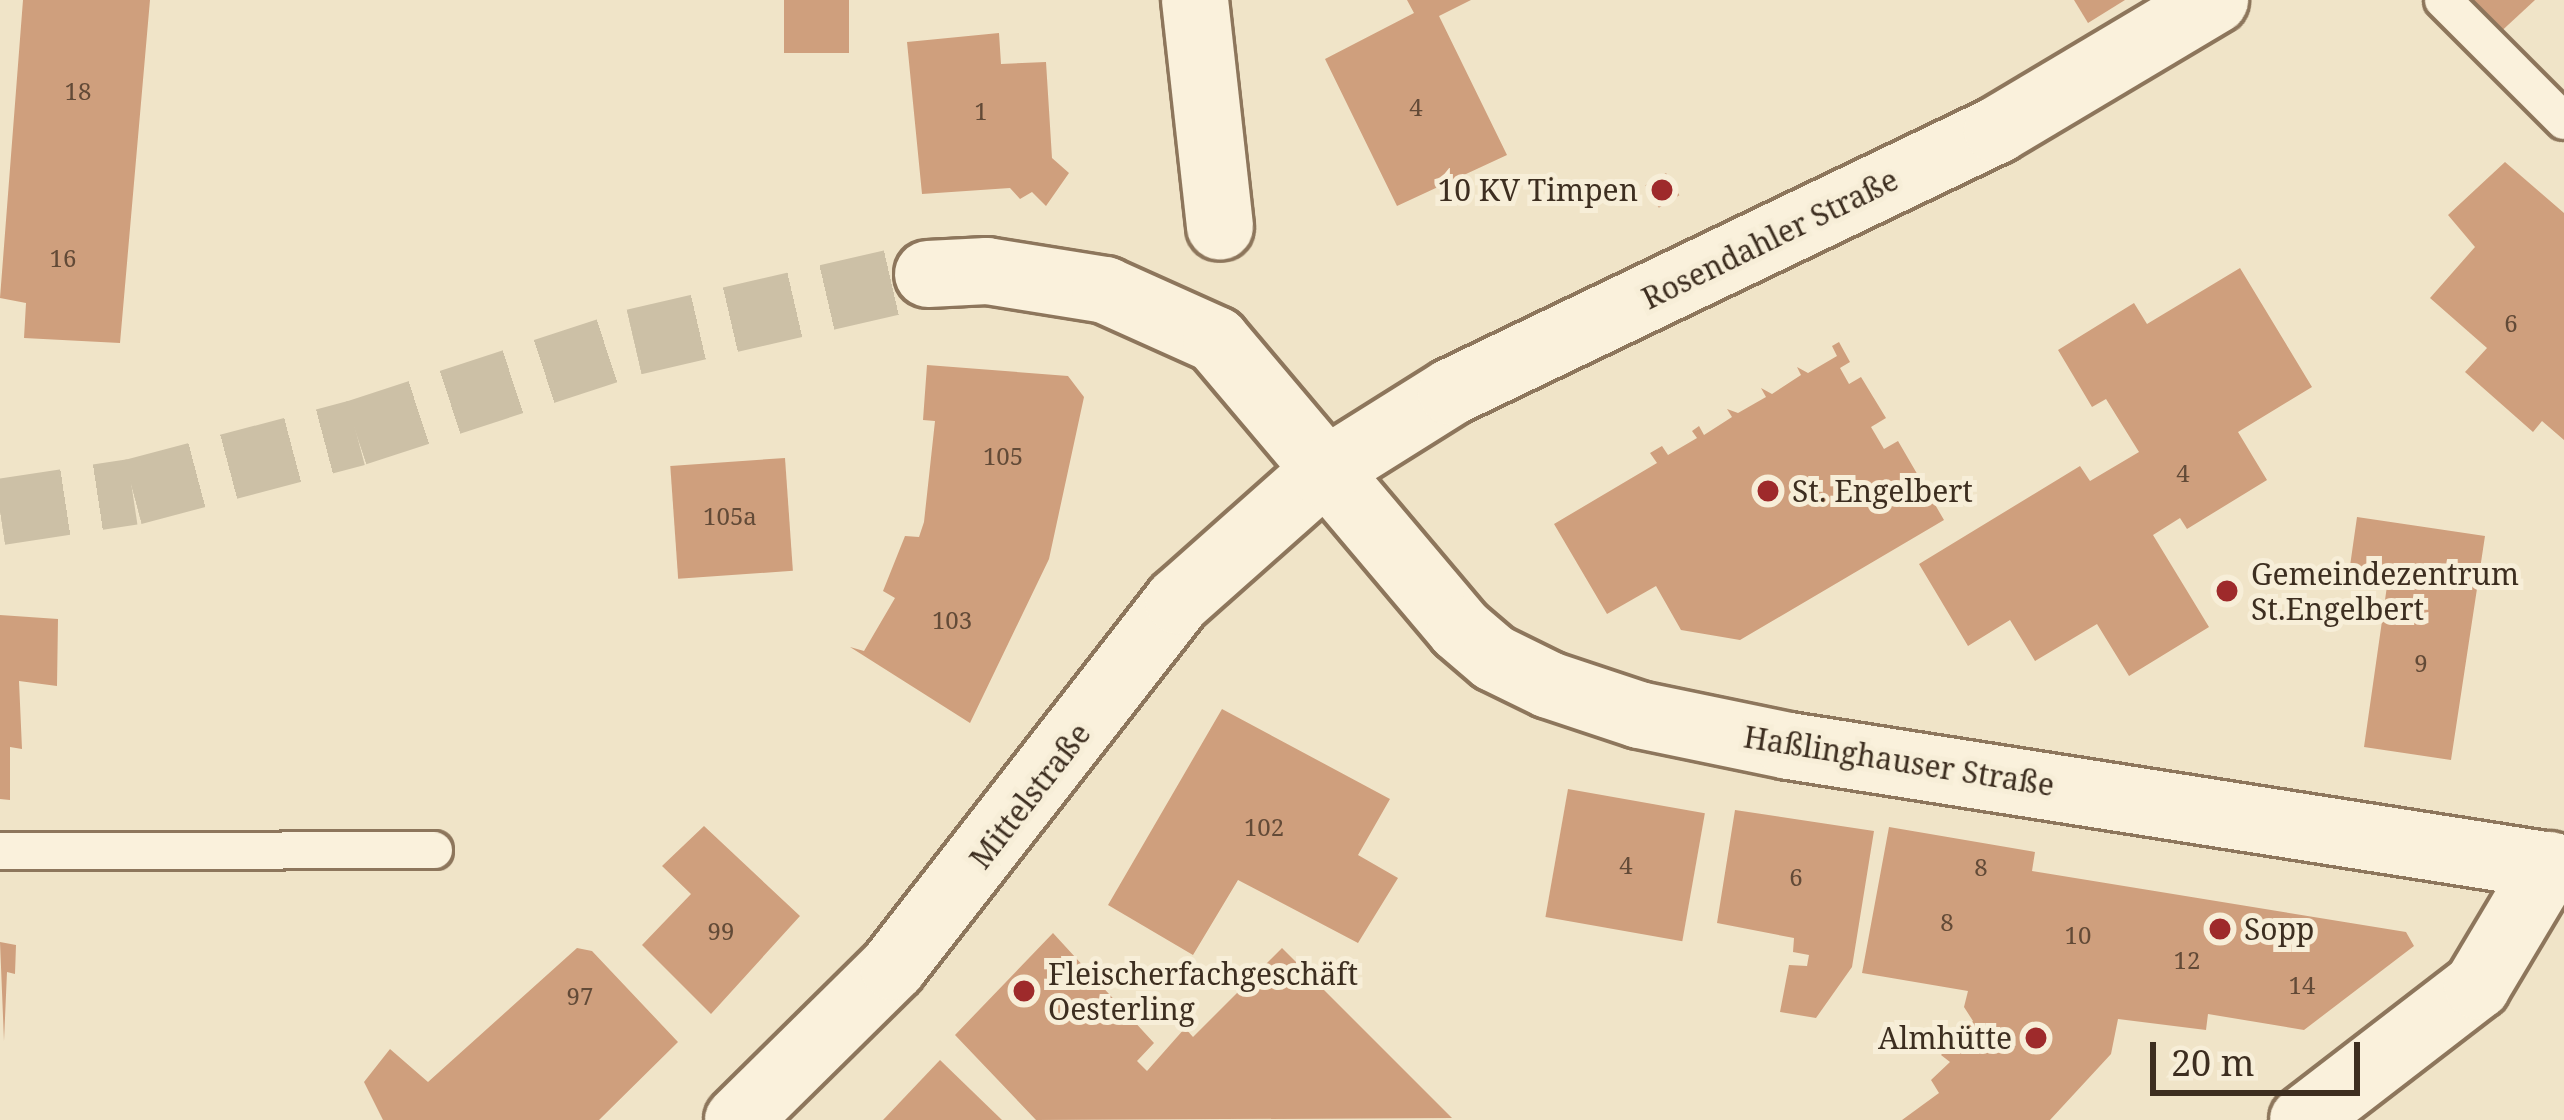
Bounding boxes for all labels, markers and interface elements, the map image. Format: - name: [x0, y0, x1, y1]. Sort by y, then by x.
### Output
- house number: 18: [65, 77, 91, 105]
- house number: 4: [1409, 93, 1423, 121]
- house number: 1: [974, 97, 988, 125]
- street label: Rosendahler Straße: [1636, 161, 1904, 317]
- place label: 10 KV Timpen: [1437, 172, 1638, 208]
- marker: 10 KV Timpen: [1649, 177, 1675, 203]
- house number: 16: [50, 244, 76, 272]
- house number: 6: [2504, 309, 2518, 337]
- house number: 105: [983, 442, 1023, 470]
- house number: 4: [2176, 459, 2190, 487]
- place label: St. Engelbert: [1792, 473, 1973, 509]
- marker: St. Engelbert: [1755, 478, 1781, 504]
- house number: 105a: [703, 502, 757, 530]
- place label: Gemeindezentrum St.Engelbert: [2251, 556, 2519, 626]
- marker: Gemeindezentrum St.Engelbert: [2214, 578, 2240, 604]
- house number: 103: [932, 606, 972, 634]
- house number: 9: [2414, 649, 2428, 677]
- street label: Mittelstraße: [962, 716, 1098, 876]
- street label: Haßlinghauser Straße: [1741, 719, 2057, 803]
- house number: 102: [1244, 813, 1284, 841]
- house number: 4: [1619, 851, 1633, 879]
- house number: 8: [1974, 853, 1988, 881]
- house number: 6: [1789, 863, 1803, 891]
- house number: 8: [1940, 908, 1954, 936]
- place label: Sopp: [2244, 911, 2314, 947]
- marker: Sopp: [2207, 916, 2233, 942]
- house number: 99: [708, 917, 734, 945]
- house number: 10: [2065, 921, 2091, 949]
- house number: 12: [2174, 946, 2200, 974]
- place label: Fleischerfachgeschäft Oesterling: [1048, 956, 1358, 1026]
- house number: 14: [2289, 971, 2315, 999]
- marker: Fleischerfachgeschäft Oesterling: [1011, 978, 1037, 1004]
- house number: 97: [567, 982, 593, 1010]
- scale bar: [2156, 1018, 2366, 1092]
- place label: Almhütte: [1878, 1020, 2012, 1056]
- marker: Almhütte: [2023, 1025, 2049, 1051]
- text: 20 m: [2171, 1038, 2255, 1087]

